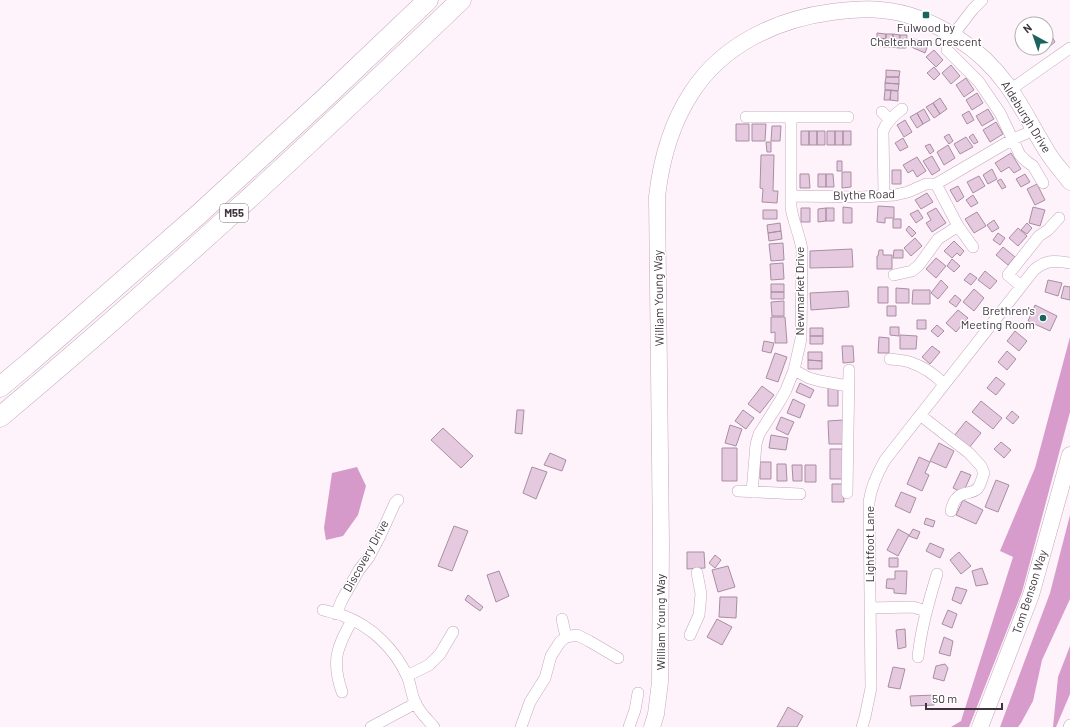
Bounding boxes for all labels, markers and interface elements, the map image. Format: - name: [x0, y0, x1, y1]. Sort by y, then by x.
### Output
- marker: Fulwood by Cheltenham Crescent: [921, 10, 931, 20]
- north arrow: [1014, 16, 1054, 56]
- place label: Fulwood by Cheltenham Crescent: [870, 20, 982, 48]
- text: N: [1020, 21, 1034, 35]
- street label: Aldeburgh Drive: [999, 78, 1055, 155]
- street label: Blythe Road: [833, 186, 895, 202]
- road number: M55: [220, 204, 248, 222]
- street label: Newmarket Drive: [792, 246, 806, 336]
- street label: William Young Way: [650, 249, 666, 346]
- place label: Brethren's Meeting Room: [961, 303, 1035, 331]
- marker: Brethren's Meeting Room: [1038, 313, 1048, 323]
- street label: Lightfoot Lane: [862, 506, 876, 582]
- street label: Discovery Drive: [340, 517, 391, 594]
- street label: Tom Benson Way: [1009, 547, 1049, 636]
- street label: William Young Way: [653, 573, 667, 670]
- scale bar: [926, 685, 1002, 711]
- text: 50 m: [932, 691, 957, 705]

